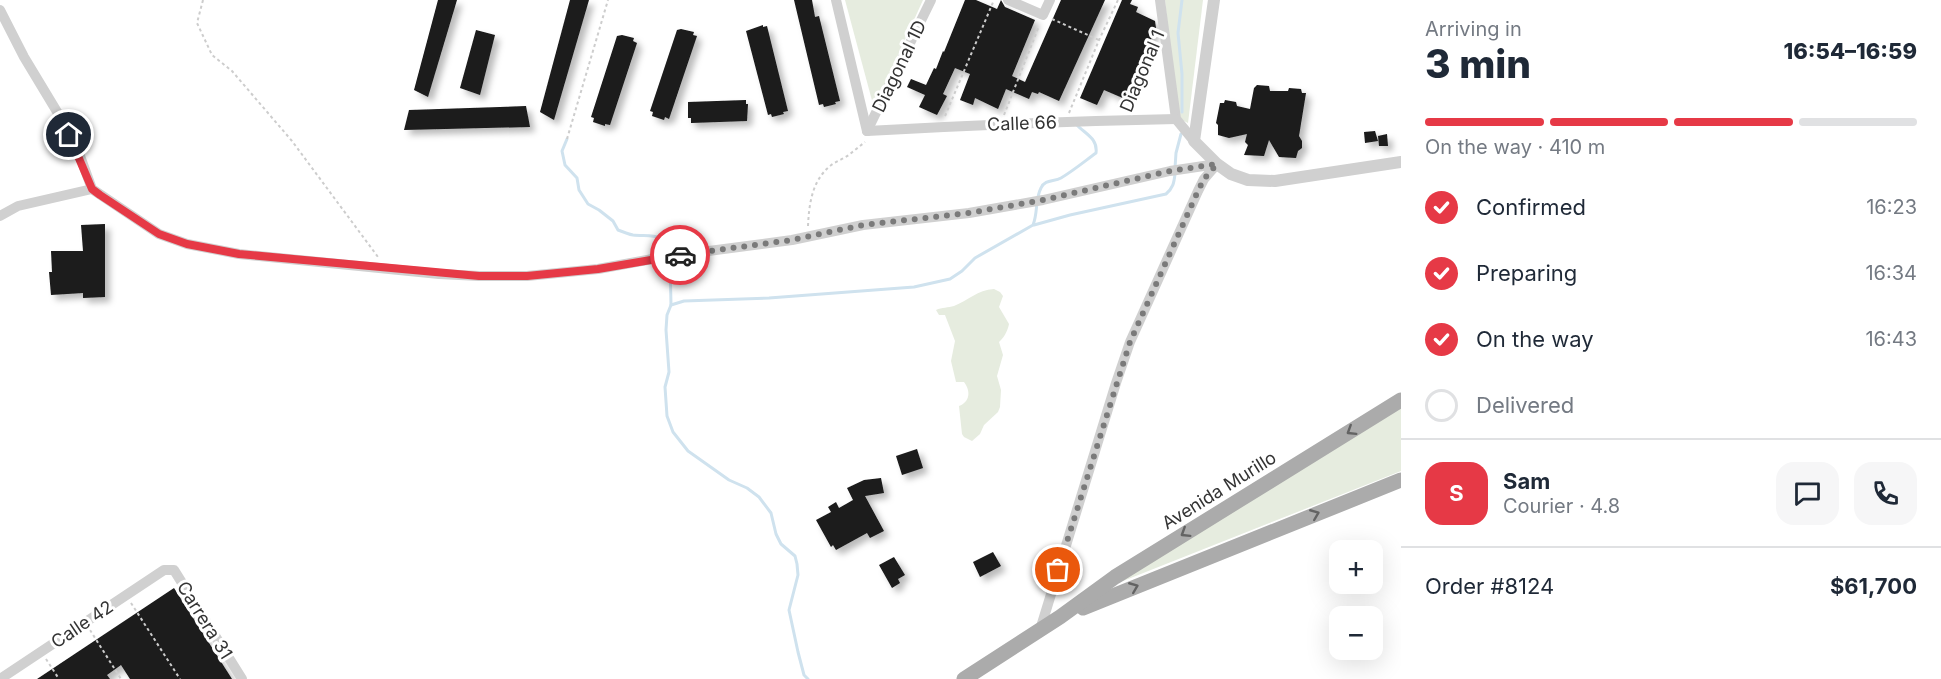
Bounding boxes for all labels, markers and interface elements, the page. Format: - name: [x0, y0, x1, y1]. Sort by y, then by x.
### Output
- street label: Diagonal 1D: [868, 17, 930, 115]
- text: Arriving in: [1425, 17, 1522, 41]
- street label: Diagonal 1: [1115, 27, 1169, 115]
- text: 16:54–16:59: [1784, 38, 1917, 64]
- text: 3 min: [1425, 40, 1531, 87]
- pin: [43, 109, 94, 160]
- street label: Calle 66: [987, 111, 1057, 135]
- icon: home: [52, 118, 85, 151]
- text: On the way · 410 m: [1425, 135, 1605, 159]
- icon: check: [1425, 191, 1458, 224]
- text: Confirmed: [1476, 194, 1586, 220]
- text: 16:23: [1866, 195, 1917, 219]
- courier: [650, 225, 710, 285]
- icon: car: [664, 239, 697, 272]
- icon: check: [1425, 257, 1458, 290]
- text: Preparing: [1476, 260, 1577, 286]
- text: 16:34: [1865, 261, 1917, 285]
- icon: check: [1425, 323, 1458, 356]
- text: On the way: [1476, 326, 1594, 352]
- text: 16:43: [1865, 327, 1917, 351]
- text: Delivered: [1476, 392, 1574, 418]
- one-way arrow: [1347, 423, 1357, 435]
- street label: Avenida Murillo: [1158, 447, 1280, 533]
- button: chat: [1776, 462, 1839, 525]
- button: phone: [1854, 462, 1917, 525]
- text: Sam: [1503, 468, 1550, 494]
- text: S: [1449, 480, 1464, 506]
- text: Courier · 4.8: [1503, 494, 1620, 518]
- one-way arrow: [1309, 509, 1320, 522]
- one-way arrow: [1181, 526, 1191, 538]
- map controls: [1329, 540, 1383, 660]
- button: +: [1329, 540, 1383, 594]
- pin: [1032, 544, 1083, 595]
- icon: bag: [1041, 553, 1074, 586]
- text: Order #8124: [1425, 573, 1554, 599]
- text: $61,700: [1830, 573, 1917, 599]
- street label: Carrera 31: [173, 577, 237, 663]
- one-way arrow: [1128, 582, 1139, 594]
- street label: Calle 42: [47, 596, 117, 652]
- button: −: [1329, 606, 1383, 660]

